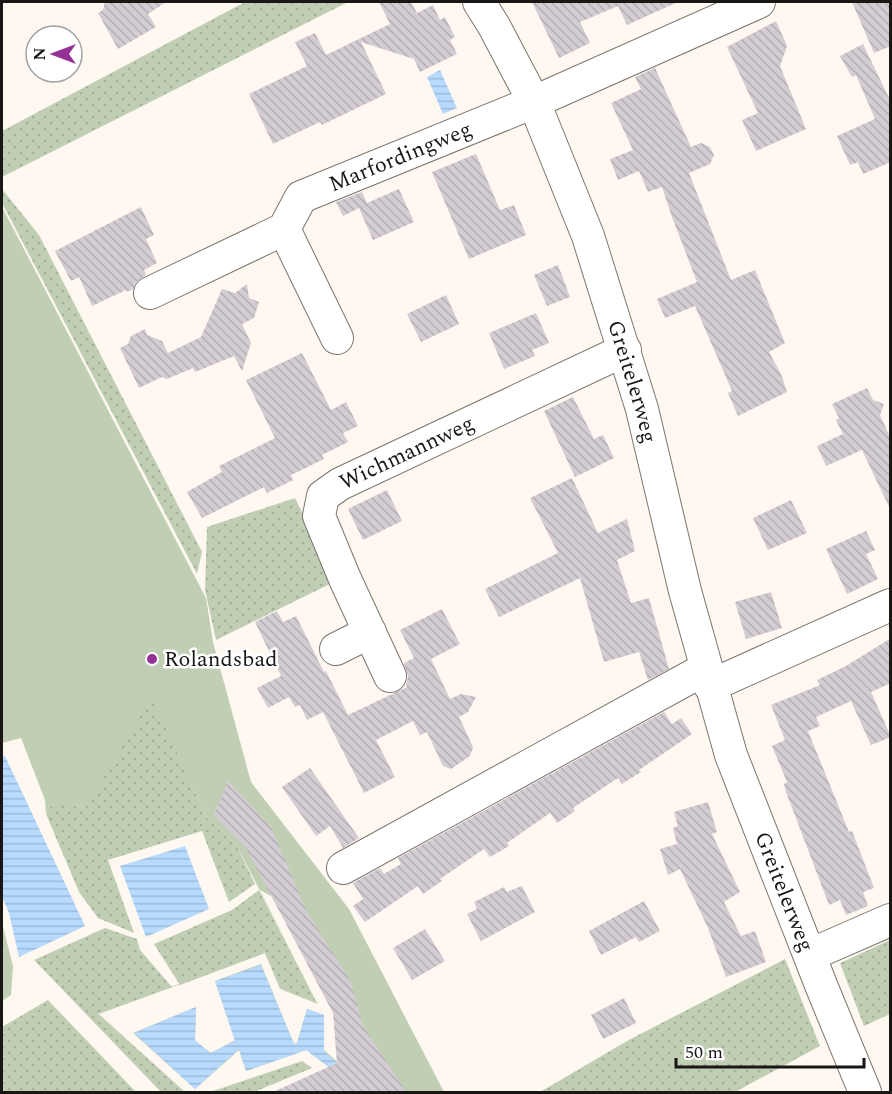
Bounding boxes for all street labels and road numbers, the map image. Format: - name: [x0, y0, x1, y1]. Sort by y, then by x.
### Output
- street label: Marfordingweg: [324, 112, 477, 201]
- street label: Greitelerweg: [599, 316, 666, 446]
- street label: Wichmannweg: [334, 407, 480, 499]
- street label: Greitelerweg: [746, 827, 823, 957]

